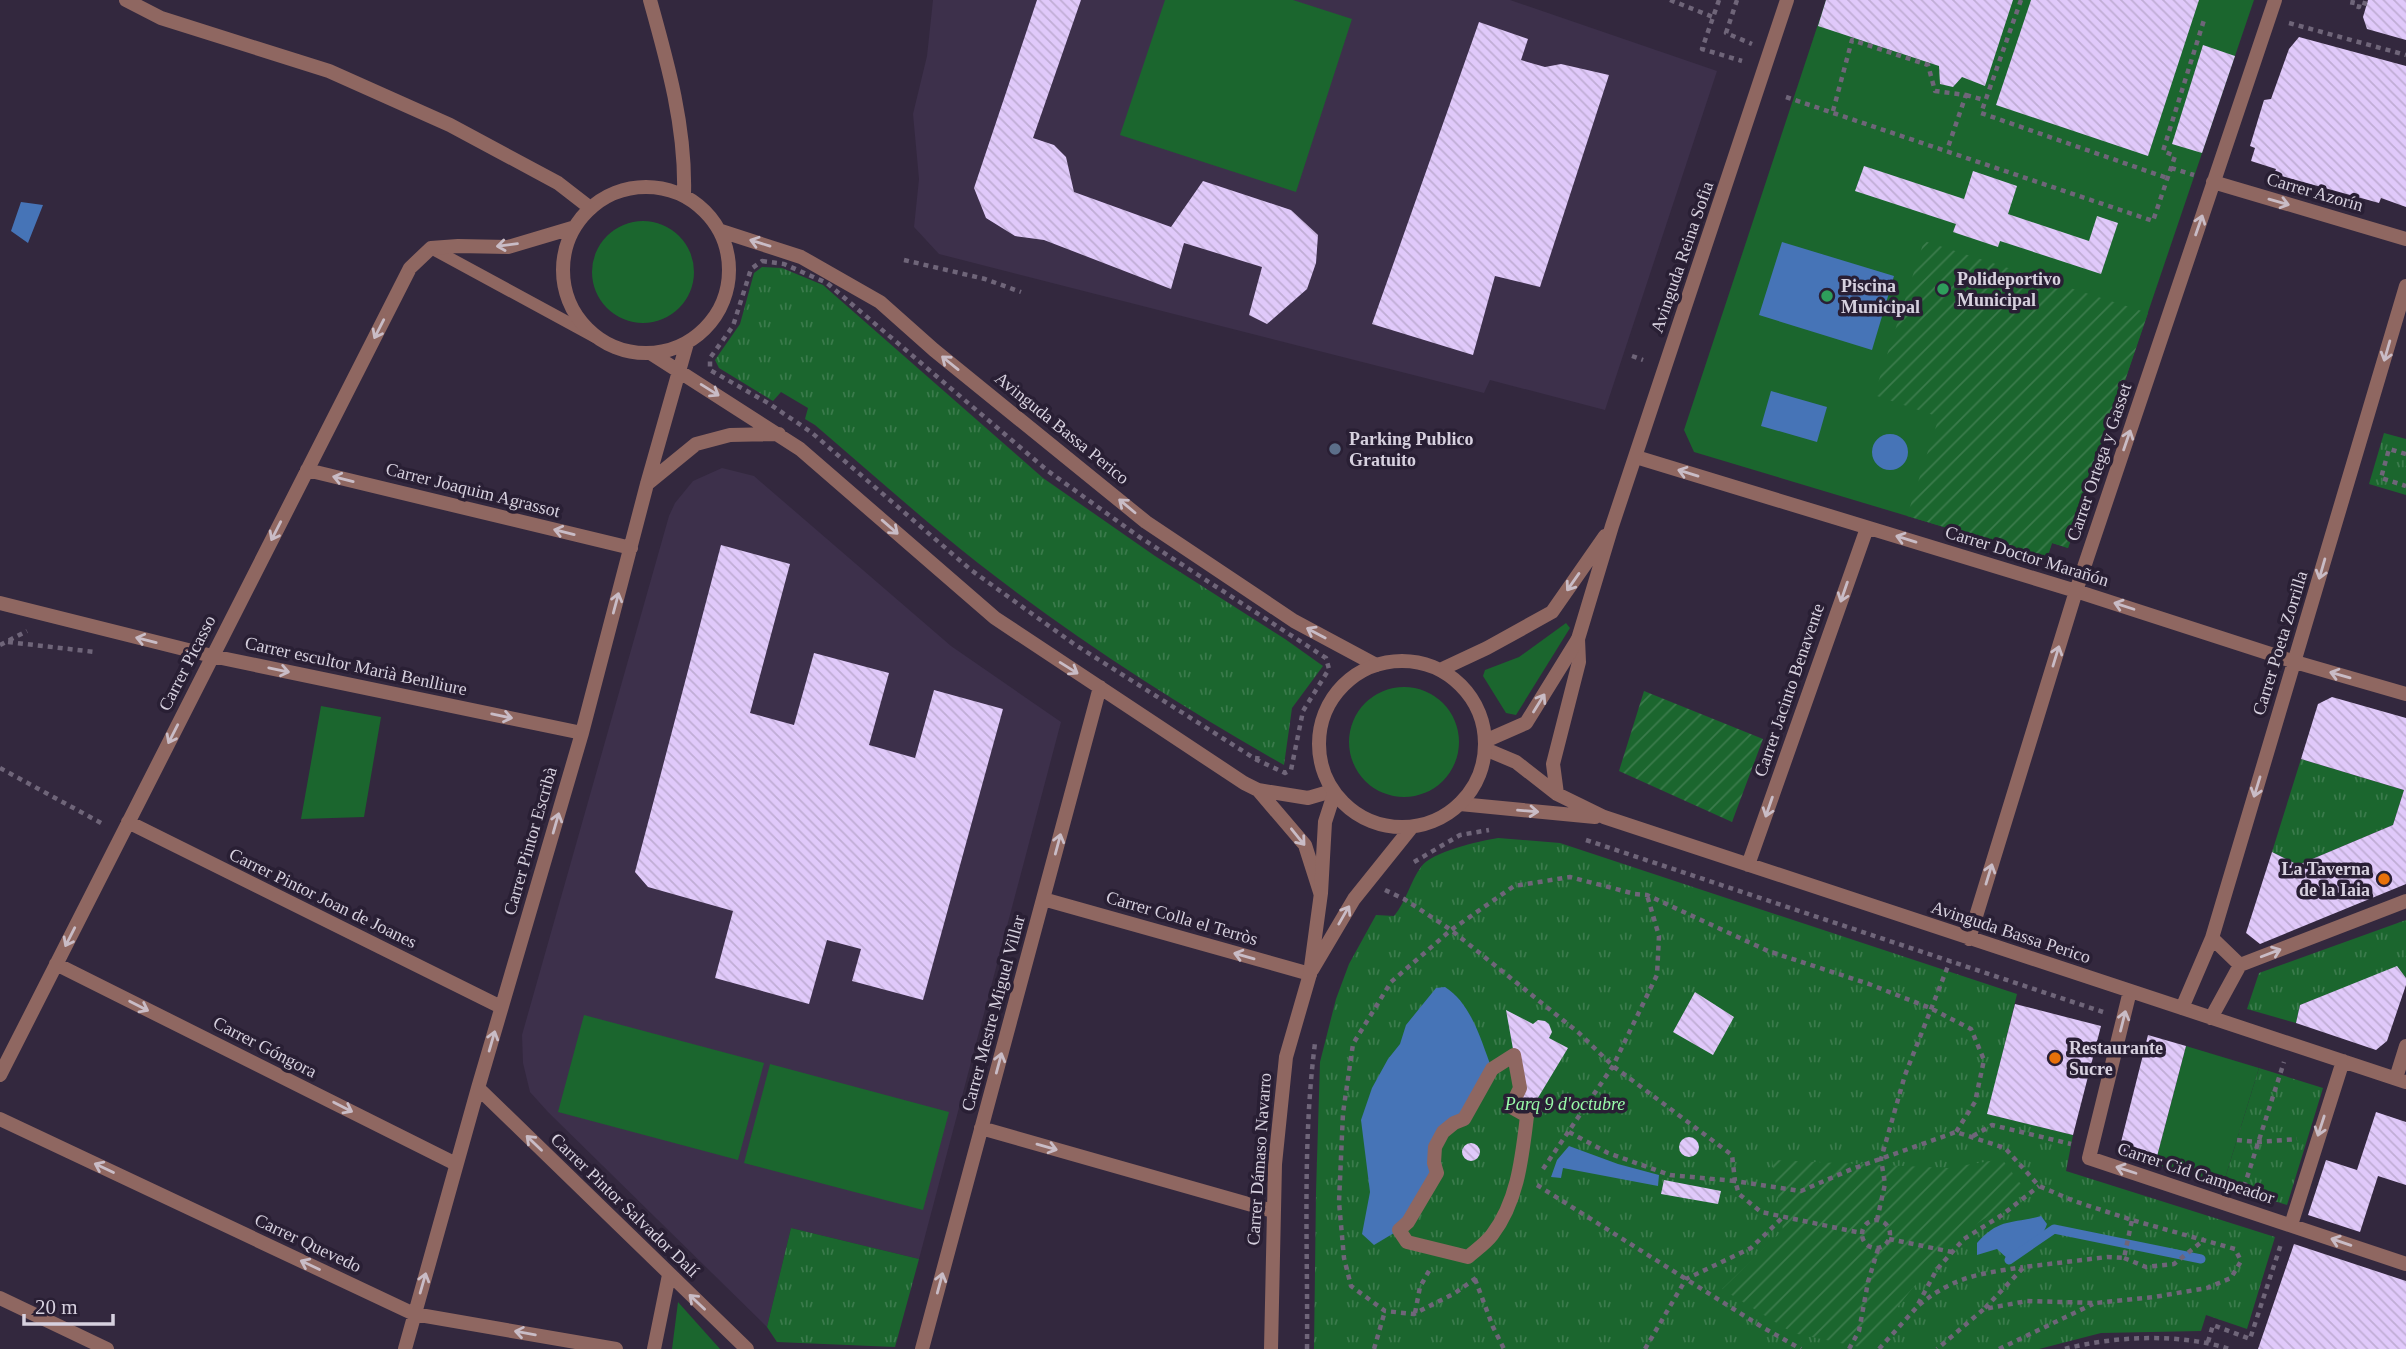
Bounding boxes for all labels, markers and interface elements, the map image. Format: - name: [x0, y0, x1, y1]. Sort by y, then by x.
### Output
- street label: Carrer Azorín: [2264, 169, 2366, 215]
- street label: Avinguda Reina Sofia: [1647, 179, 1717, 335]
- one-way arrow: [2268, 196, 2290, 209]
- one-way arrow: [2194, 214, 2206, 236]
- one-way arrow: [749, 236, 771, 249]
- one-way arrow: [496, 239, 519, 252]
- place label: Polideportivo Municipal: [1957, 269, 2061, 310]
- place label: Piscina Municipal: [1841, 276, 1920, 317]
- marker: Polideportivo Municipal: [1935, 281, 1951, 297]
- marker: Piscina Municipal: [1819, 288, 1835, 304]
- one-way arrow: [371, 318, 385, 339]
- one-way arrow: [2379, 340, 2392, 362]
- one-way arrow: [942, 355, 960, 371]
- street label: Avinguda Bassa Perico: [991, 368, 1133, 488]
- street label: Carrer Ortega y Gasset: [2063, 381, 2135, 543]
- one-way arrow: [699, 383, 719, 397]
- place label: Parking Publico Gratuito: [1349, 429, 1474, 470]
- one-way arrow: [2121, 429, 2134, 451]
- marker: Parking Publico Gratuito: [1327, 441, 1343, 457]
- street label: Carrer Joaquim Agrassot: [384, 459, 562, 521]
- one-way arrow: [1678, 466, 1700, 479]
- one-way arrow: [332, 472, 355, 485]
- one-way arrow: [1119, 498, 1137, 514]
- one-way arrow: [881, 519, 899, 535]
- one-way arrow: [268, 521, 282, 541]
- street label: Carrer Doctor Marañón: [1943, 522, 2111, 590]
- one-way arrow: [553, 525, 576, 538]
- one-way arrow: [1895, 532, 1917, 545]
- one-way arrow: [2315, 558, 2328, 580]
- street label: Carrer Poeta Zorrilla: [2249, 568, 2311, 718]
- one-way arrow: [1566, 572, 1580, 591]
- one-way arrow: [1837, 581, 1850, 603]
- one-way arrow: [610, 592, 623, 615]
- one-way arrow: [2113, 599, 2135, 611]
- street label: Carrer Jacinto Benavente: [1750, 601, 1828, 779]
- street label: Carrer Picasso: [154, 612, 220, 714]
- one-way arrow: [1306, 625, 1326, 639]
- one-way arrow: [135, 633, 158, 646]
- street label: Carrer escultor Marià Benlliure: [243, 633, 469, 699]
- one-way arrow: [2050, 646, 2063, 668]
- one-way arrow: [1058, 661, 1078, 675]
- one-way arrow: [267, 664, 290, 678]
- one-way arrow: [2330, 667, 2352, 680]
- one-way arrow: [1531, 694, 1546, 713]
- one-way arrow: [490, 710, 513, 724]
- one-way arrow: [165, 723, 179, 744]
- street label: Carrer Pintor Escribà: [499, 765, 561, 917]
- one-way arrow: [2250, 776, 2263, 798]
- one-way arrow: [1762, 795, 1774, 817]
- one-way arrow: [1516, 805, 1539, 818]
- one-way arrow: [550, 812, 563, 834]
- one-way arrow: [1290, 828, 1306, 846]
- one-way arrow: [1052, 833, 1065, 856]
- street label: Carrer Pintor Joan de Joanes: [226, 844, 420, 952]
- place label: La Taverna de la Iaia: [2281, 859, 2370, 900]
- one-way arrow: [1984, 863, 1996, 885]
- marker: La Taverna de la Iaia: [2376, 871, 2392, 887]
- street label: Carrer Colla el Terròs: [1104, 887, 1260, 949]
- street label: Avinguda Bassa Perico: [1929, 897, 2093, 967]
- one-way arrow: [1338, 906, 1352, 926]
- street label: Carrer Mestre Miguel Villar: [957, 913, 1029, 1113]
- one-way arrow: [62, 926, 76, 947]
- one-way arrow: [2259, 946, 2281, 959]
- one-way arrow: [1233, 948, 1255, 961]
- one-way arrow: [128, 999, 149, 1013]
- one-way arrow: [2117, 1010, 2130, 1033]
- street label: Carrer Góngora: [210, 1012, 320, 1082]
- one-way arrow: [486, 1030, 499, 1052]
- place label: Restaurante Sucre: [2069, 1038, 2163, 1079]
- marker: Restaurante Sucre: [2047, 1050, 2063, 1066]
- one-way arrow: [993, 1053, 1006, 1075]
- street label: Carrer Dámaso Navarro: [1243, 1072, 1275, 1246]
- park label: Parq 9 d'octubre: [1504, 1094, 1625, 1114]
- one-way arrow: [332, 1101, 353, 1115]
- one-way arrow: [2314, 1114, 2326, 1136]
- street label: Carrer Pintor Salvador Dalí: [547, 1129, 703, 1281]
- one-way arrow: [526, 1135, 543, 1152]
- street label: Carrer Cid Campeador: [2115, 1138, 2277, 1208]
- one-way arrow: [1035, 1141, 1058, 1154]
- one-way arrow: [94, 1161, 115, 1174]
- one-way arrow: [2115, 1163, 2137, 1176]
- street label: Carrer Quevedo: [251, 1210, 365, 1276]
- one-way arrow: [2331, 1235, 2353, 1247]
- one-way arrow: [300, 1258, 321, 1271]
- one-way arrow: [417, 1272, 430, 1295]
- one-way arrow: [934, 1272, 947, 1295]
- scale bar: [24, 1282, 114, 1326]
- one-way arrow: [689, 1294, 706, 1311]
- text: 20 m: [35, 1295, 78, 1319]
- one-way arrow: [514, 1326, 537, 1339]

